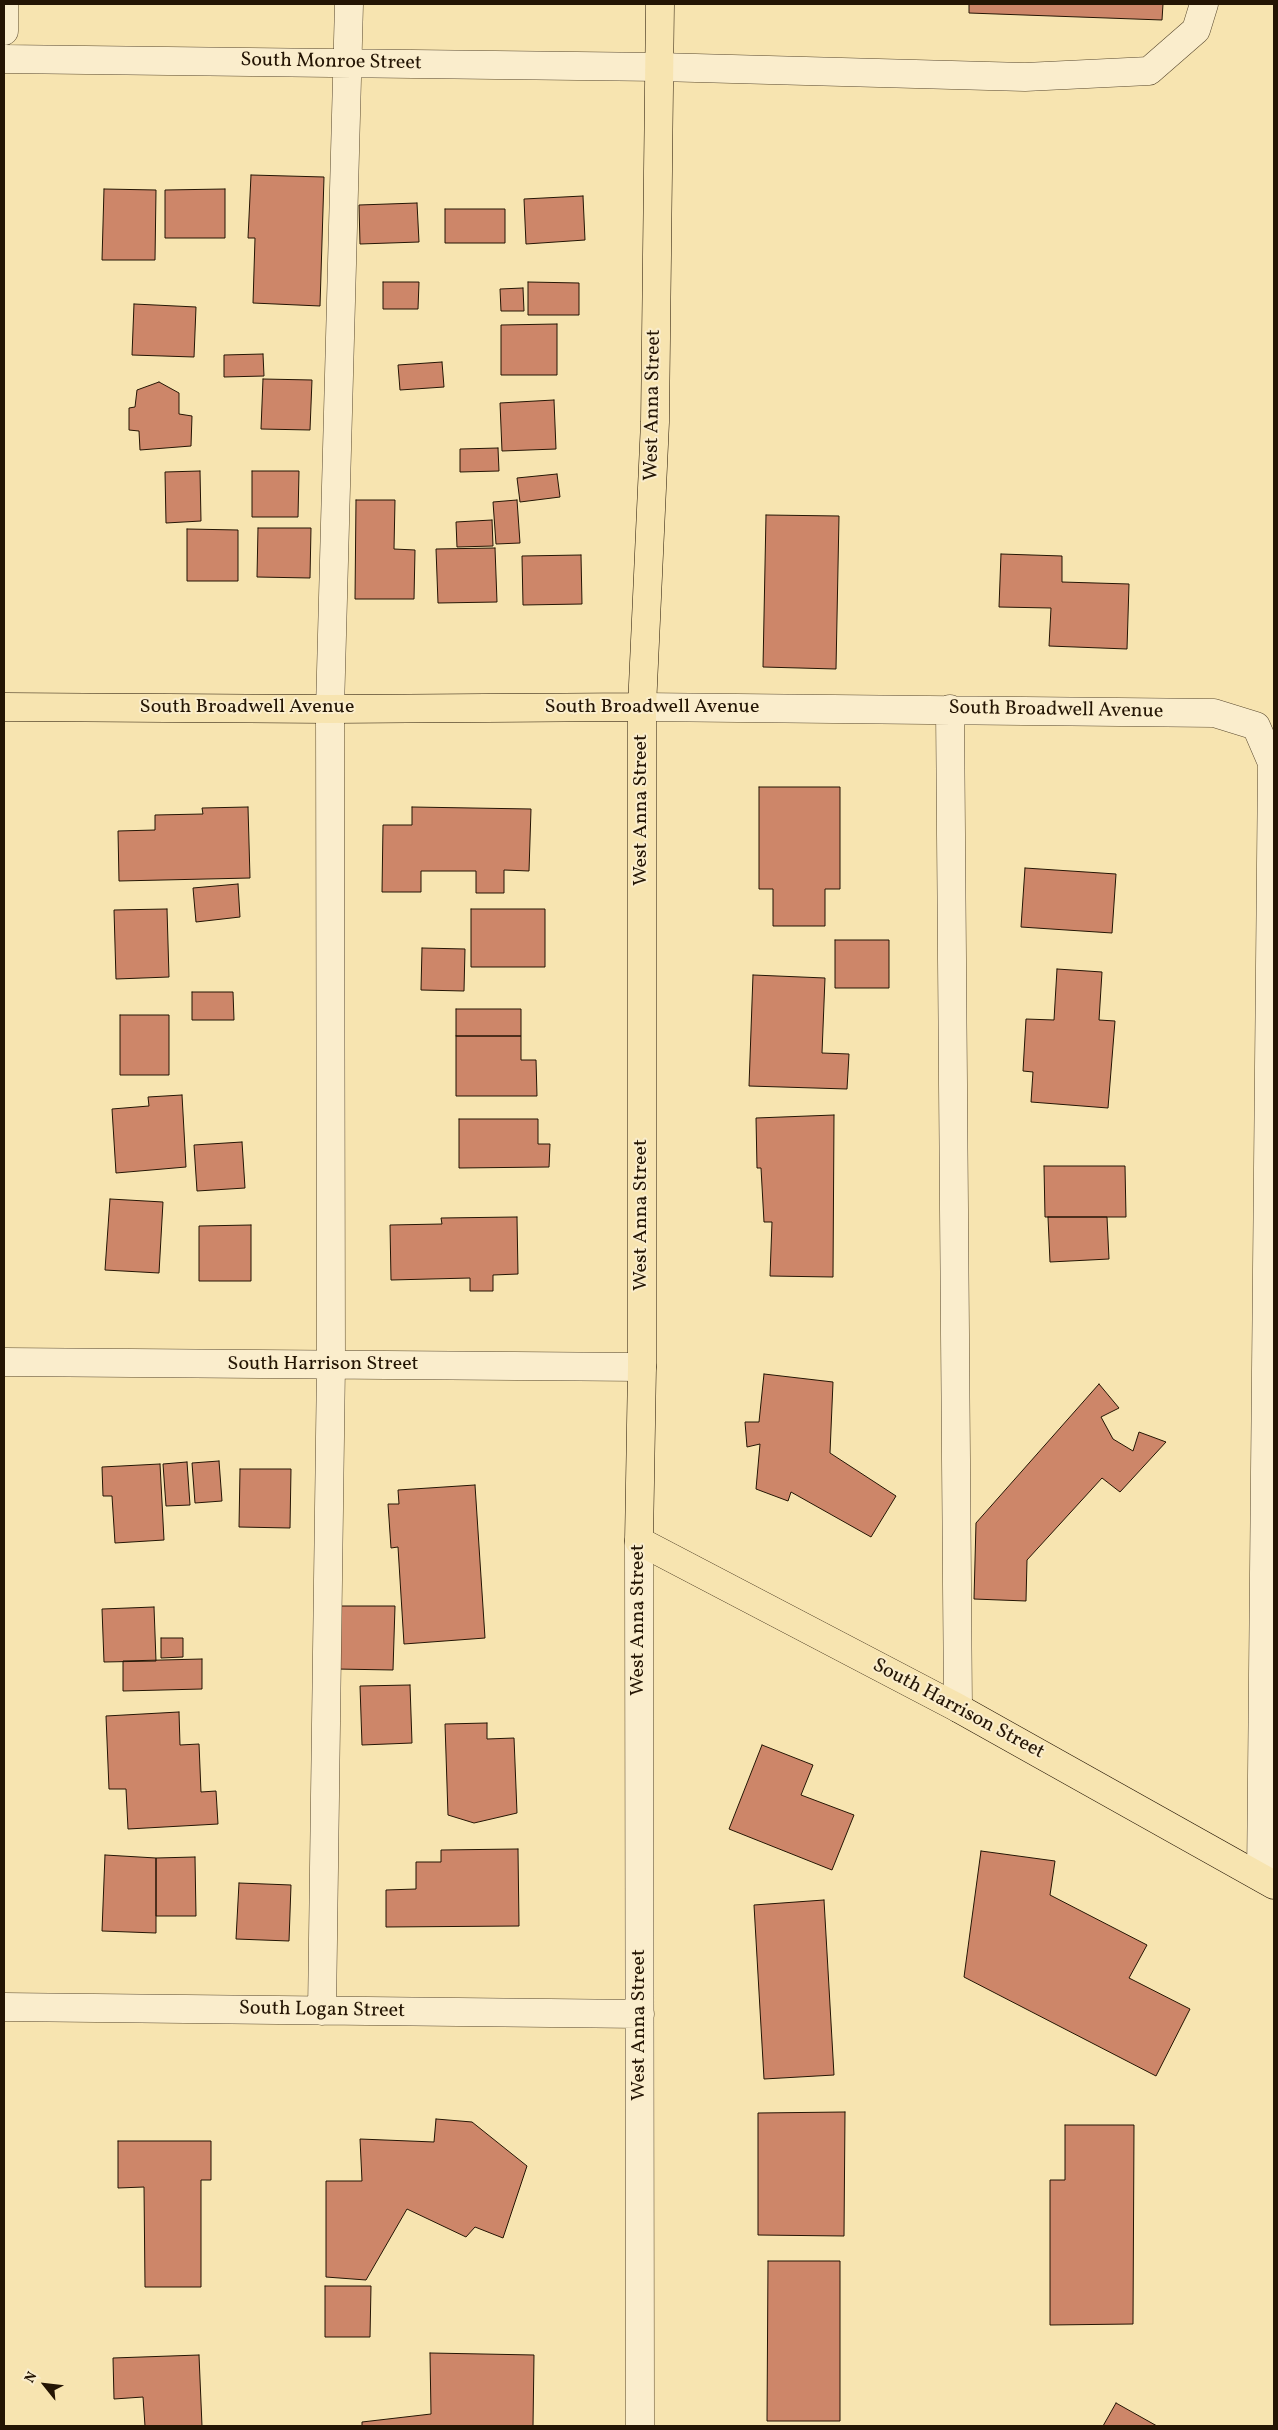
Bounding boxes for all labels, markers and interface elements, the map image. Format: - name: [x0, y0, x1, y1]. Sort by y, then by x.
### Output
- street label: South Monroe Street: [240, 49, 422, 77]
- street label: West Anna Street: [641, 329, 667, 481]
- street label: South Broadwell Avenue: [140, 696, 354, 720]
- street label: South Broadwell Avenue: [545, 696, 759, 720]
- street label: South Broadwell Avenue: [948, 697, 1164, 725]
- street label: West Anna Street: [630, 734, 654, 886]
- street label: West Anna Street: [630, 1139, 654, 1291]
- street label: South Harrison Street: [227, 1353, 419, 1377]
- street label: West Anna Street: [627, 1544, 651, 1696]
- street label: South Harrison Street: [868, 1655, 1048, 1765]
- street label: West Anna Street: [628, 1949, 652, 2101]
- street label: South Logan Street: [239, 1998, 405, 2024]
- north arrow: [20, 2360, 70, 2410]
- text: N: [21, 2368, 42, 2387]

